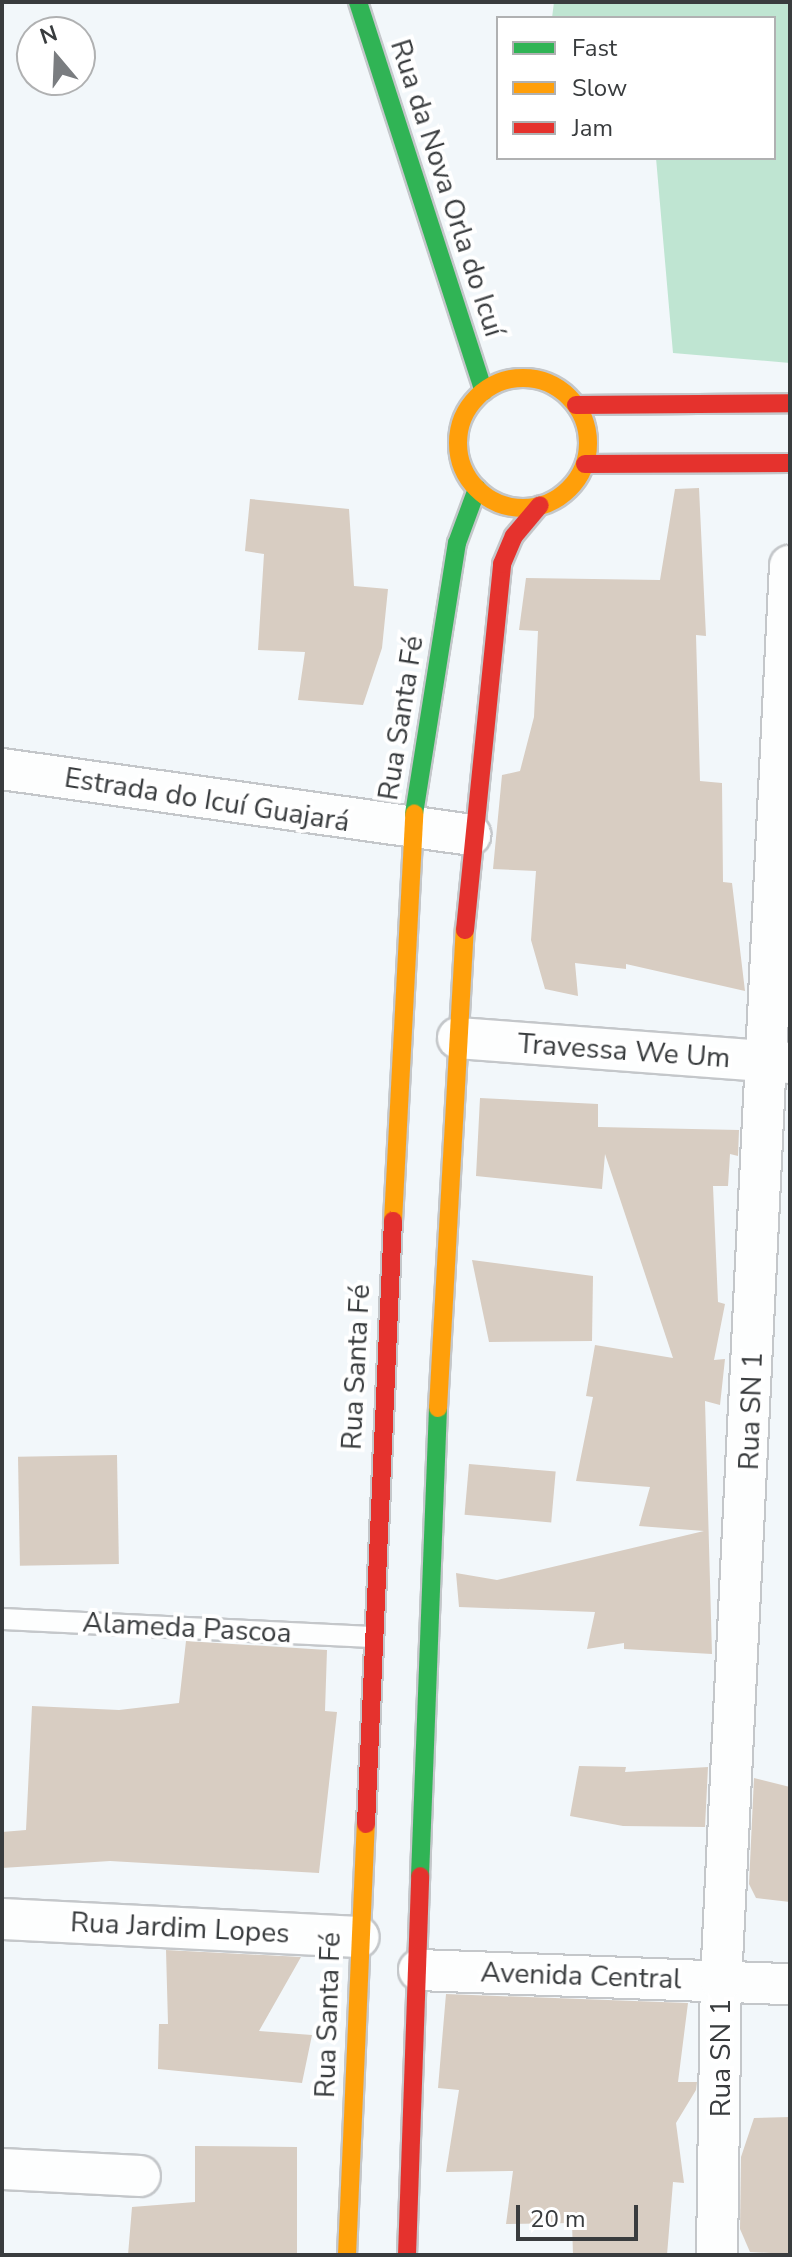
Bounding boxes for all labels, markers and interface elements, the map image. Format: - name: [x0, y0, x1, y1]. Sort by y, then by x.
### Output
- north arrow: [16, 16, 96, 96]
- legend: [496, 16, 776, 160]
- text: N: [36, 18, 62, 52]
- text: Fast: [572, 32, 617, 64]
- street label: Rua da Nova Orla do Icuí: [383, 35, 511, 341]
- text: Slow: [572, 72, 627, 104]
- text: Jam: [572, 112, 613, 144]
- street label: Rua Santa Fé: [371, 633, 431, 803]
- street label: Estrada do Icuí Guajará: [62, 761, 352, 839]
- street label: Travessa We Um: [517, 1027, 731, 1075]
- street label: Rua Santa Fé: [335, 1283, 377, 1451]
- street label: Rua SN 1: [732, 1351, 770, 1471]
- street label: Alameda Pascoa: [82, 1606, 292, 1650]
- street label: Rua Jardim Lopes: [70, 1905, 290, 1951]
- street label: Rua Santa Fé: [308, 1931, 348, 2099]
- street label: Avenida Central: [480, 1956, 682, 1996]
- street label: Rua SN 1: [704, 1999, 738, 2117]
- scale bar: [520, 2189, 642, 2239]
- text: 20 m: [530, 2203, 586, 2235]

